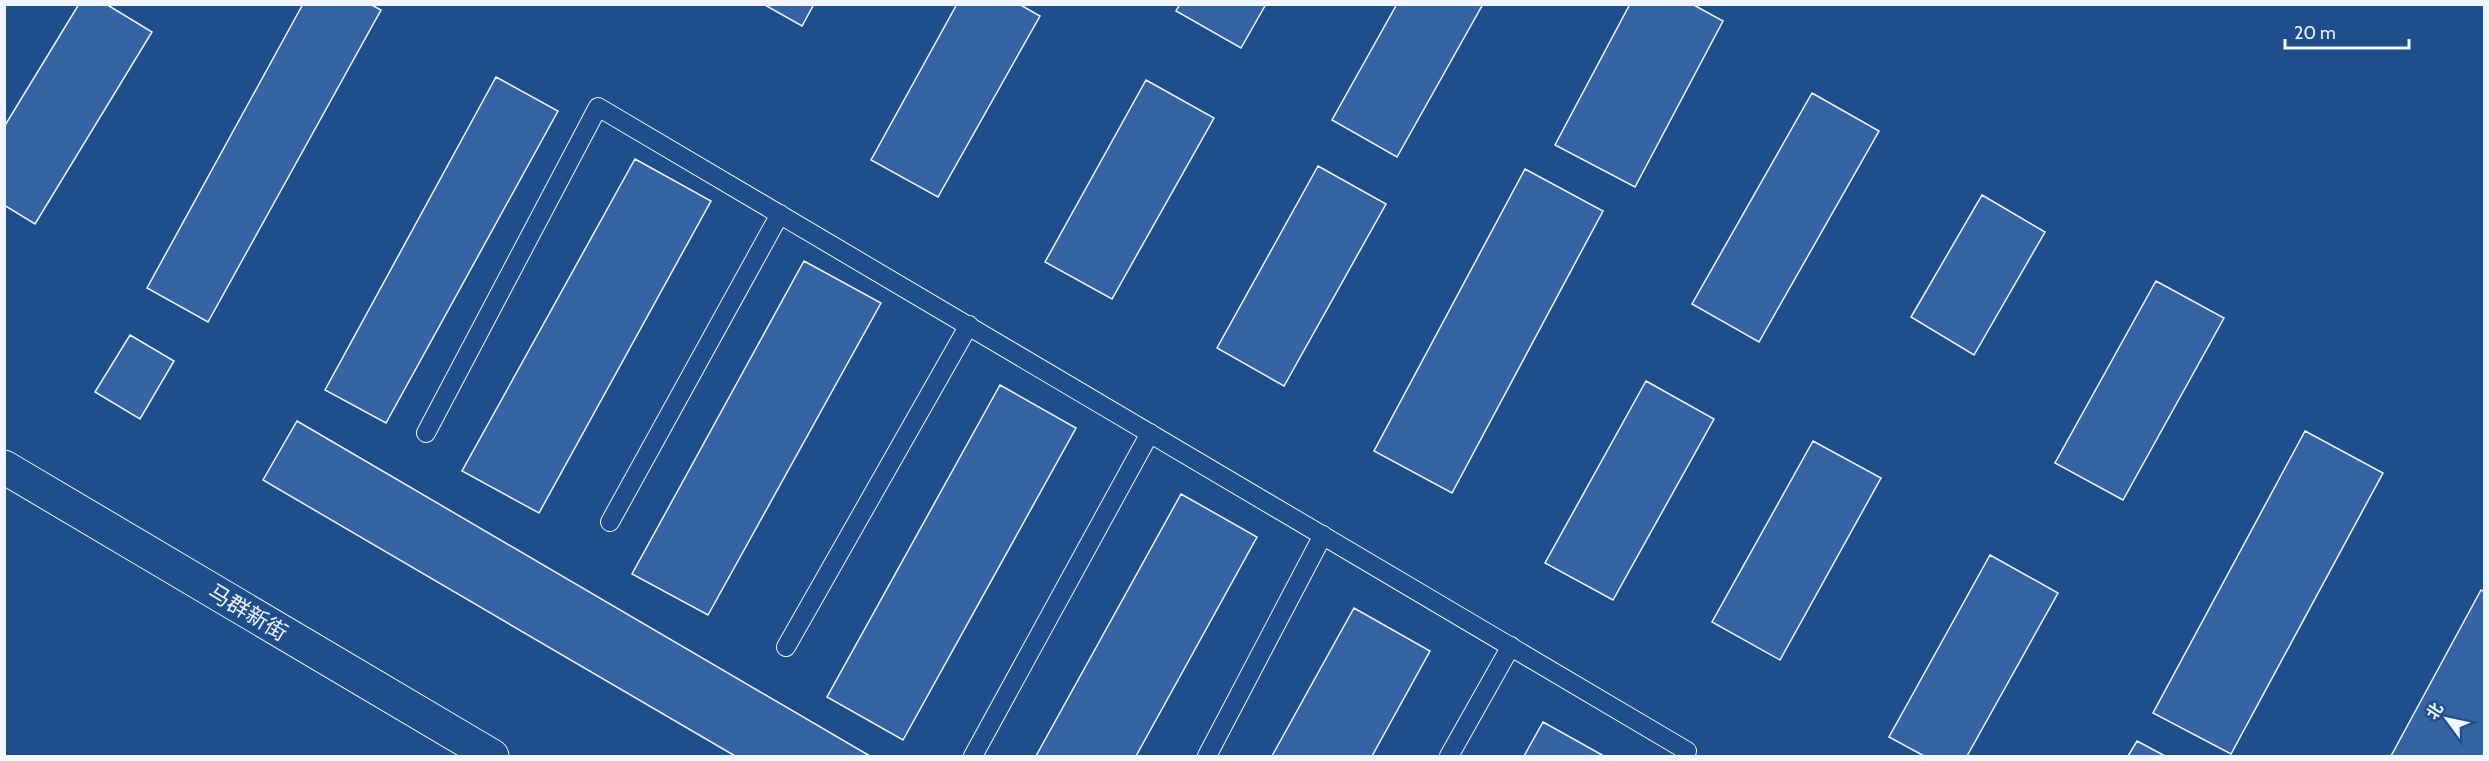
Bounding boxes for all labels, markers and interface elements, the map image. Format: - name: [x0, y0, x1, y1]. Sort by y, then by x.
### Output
- scale bar: [2285, 12, 2410, 50]
- text: 20 m: [2294, 22, 2336, 44]
- street label: 马群新街: [203, 578, 292, 647]
- north arrow: [2417, 689, 2477, 749]
- text: 北: [2423, 699, 2447, 723]

